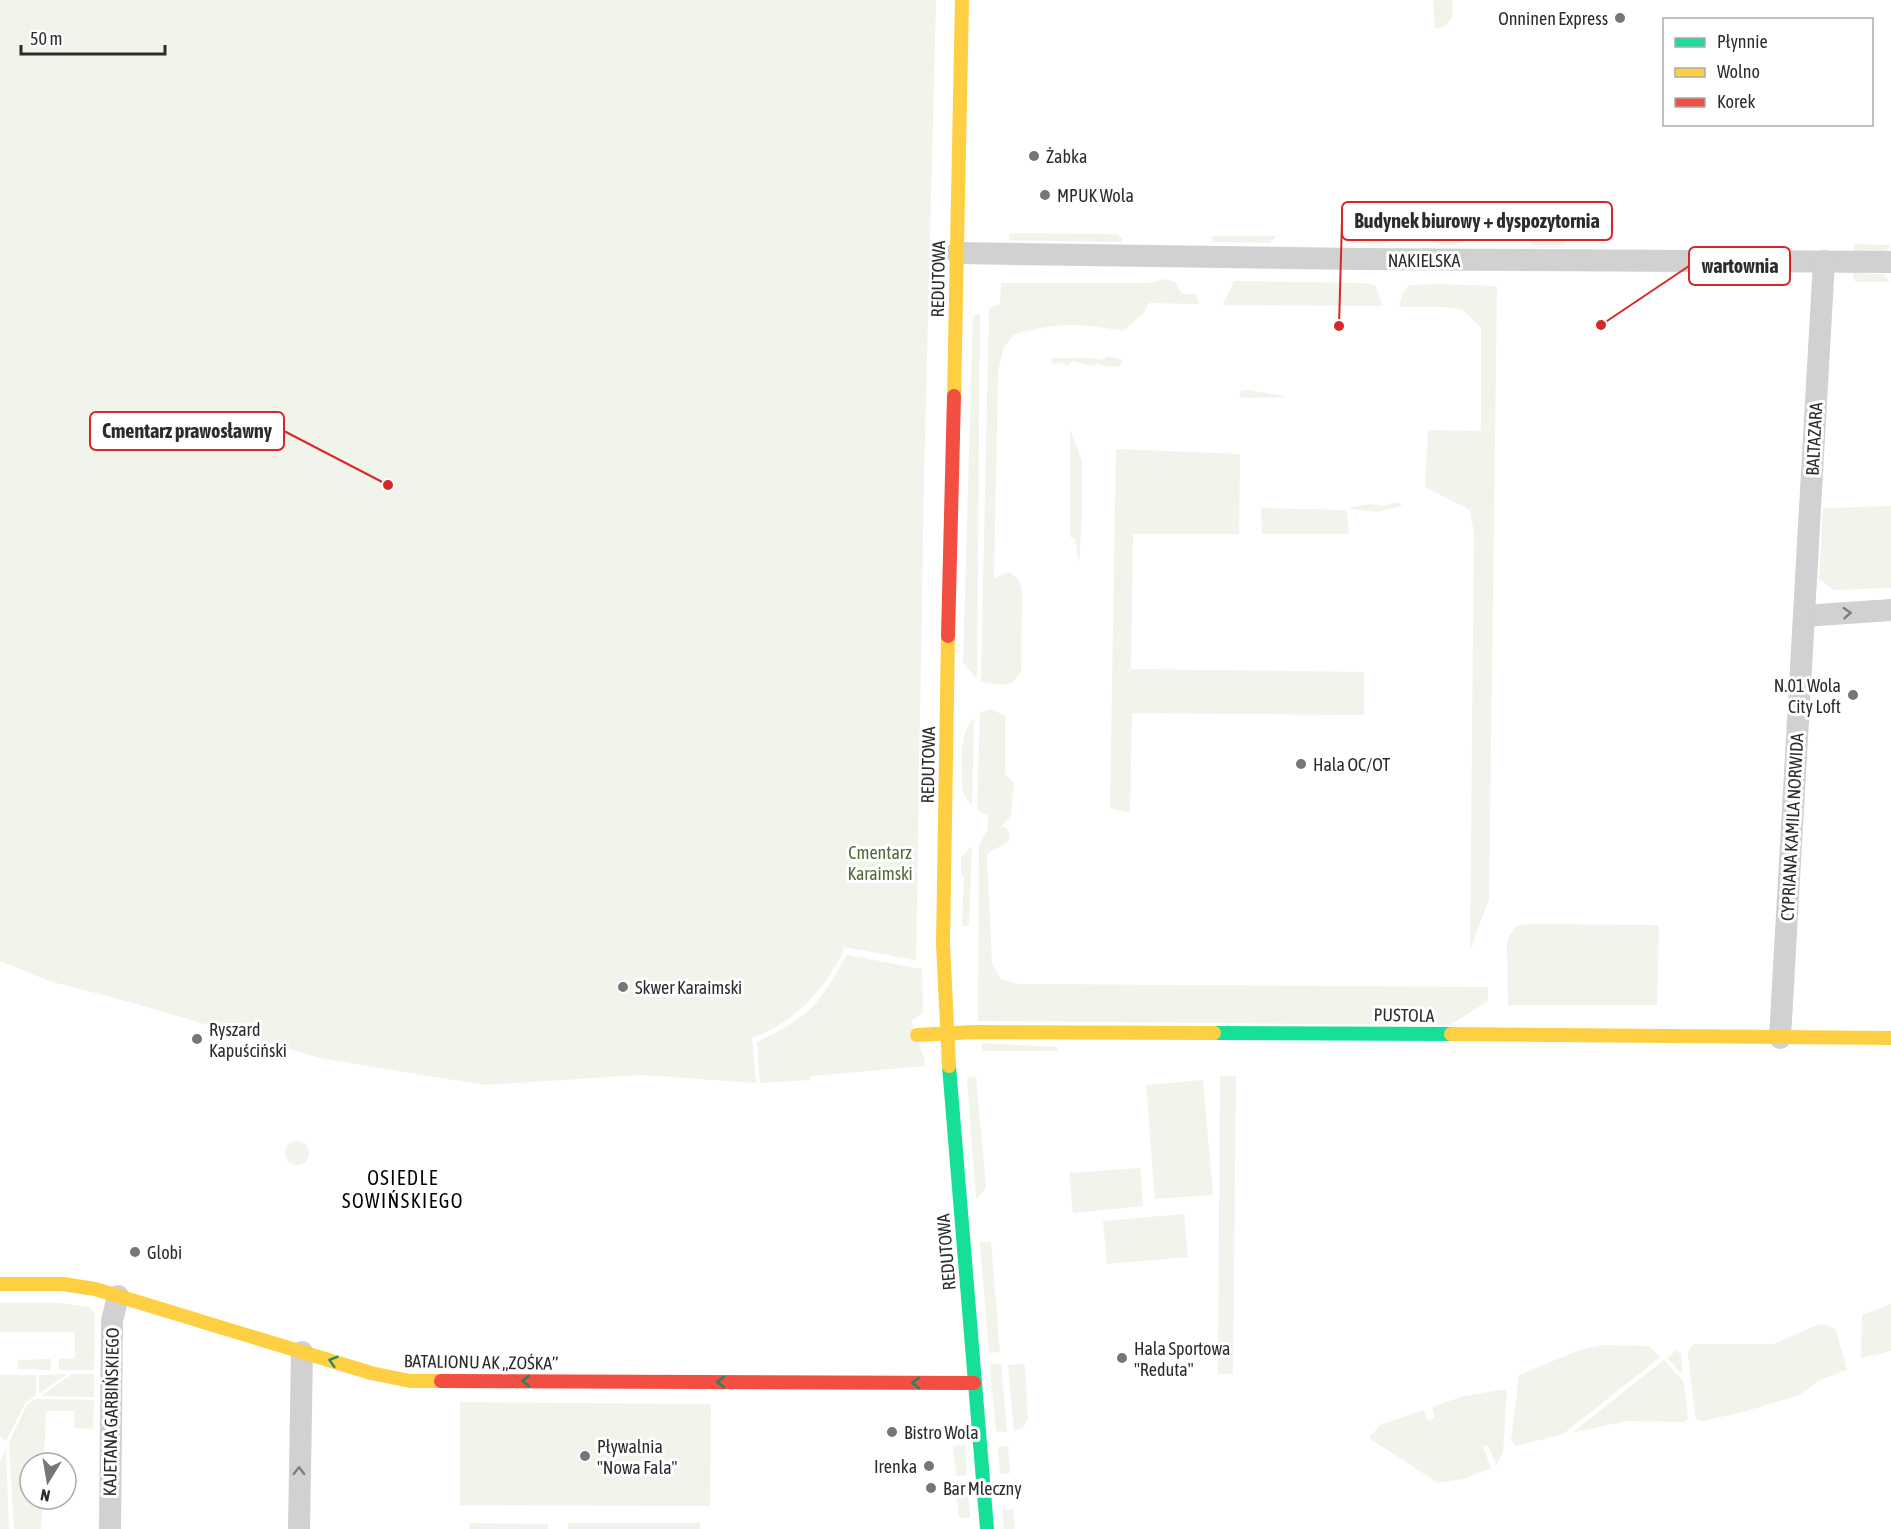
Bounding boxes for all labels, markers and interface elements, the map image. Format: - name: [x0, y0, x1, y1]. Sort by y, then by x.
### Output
- place label: Onninen Express: [1498, 8, 1608, 29]
- marker: Onninen Express: [1613, 11, 1627, 25]
- scale bar: [21, 18, 165, 56]
- legend: [1663, 18, 1873, 126]
- text: 50 m: [30, 28, 62, 49]
- text: Płynnie: [1717, 31, 1768, 52]
- text: Wolno: [1717, 61, 1760, 82]
- text: Korek: [1717, 91, 1755, 112]
- place label: Żabka: [1046, 146, 1087, 167]
- marker: Żabka: [1027, 149, 1041, 163]
- place label: MPUK Wola: [1057, 185, 1134, 206]
- marker: MPUK Wola: [1038, 188, 1052, 202]
- callout: Budynek biurowy + dyspozytornia: [1342, 202, 1612, 240]
- text: Budynek biurowy + dyspozytornia: [1354, 209, 1600, 232]
- street label: REDUTOWA: [927, 240, 949, 318]
- callout: wartownia: [1689, 247, 1790, 285]
- street label: NAKIELSKA: [1388, 250, 1461, 271]
- text: wartownia: [1701, 254, 1779, 277]
- street label: BALTAZARA: [1802, 402, 1826, 476]
- callout: Cmentarz prawosławny: [90, 412, 284, 450]
- text: Cmentarz prawosławny: [102, 419, 273, 442]
- one-way arrow: [1843, 607, 1852, 620]
- place label: N.01 Wola City Loft: [1774, 675, 1841, 717]
- marker: N.01 Wola City Loft: [1846, 688, 1860, 702]
- street label: REDUTOWA: [917, 726, 939, 804]
- street label: CYPRIANA KAMILA NORWIDA: [1777, 732, 1807, 922]
- place label: Hala OC/OT: [1313, 754, 1390, 775]
- marker: Hala OC/OT: [1294, 757, 1308, 771]
- park label: Cmentarz Karaimski: [847, 842, 913, 884]
- place label: Skwer Karaimski: [635, 977, 742, 998]
- marker: Skwer Karaimski: [616, 980, 630, 994]
- street label: PUSTOLA: [1373, 1004, 1435, 1026]
- place label: Ryszard Kapuściński: [209, 1019, 287, 1061]
- marker: Ryszard Kapuściński: [190, 1032, 204, 1046]
- district label: OSIEDLE SOWIŃSKIEGO: [342, 1166, 464, 1212]
- street label: REDUTOWA: [932, 1213, 960, 1291]
- place label: Globi: [147, 1242, 182, 1263]
- marker: Globi: [128, 1245, 142, 1259]
- street label: KAJETANA GARBIŃSKIEGO: [99, 1327, 123, 1497]
- place label: Hala Sportowa "Reduta": [1134, 1338, 1230, 1380]
- street label: BATALIONU AK „ZOŚKA”: [404, 1350, 558, 1374]
- marker: Hala Sportowa "Reduta": [1115, 1351, 1129, 1365]
- one-way arrow: [328, 1356, 339, 1368]
- one-way arrow: [521, 1375, 530, 1388]
- one-way arrow: [716, 1376, 725, 1388]
- one-way arrow: [911, 1377, 920, 1389]
- place label: Bistro Wola: [904, 1422, 979, 1443]
- marker: Bistro Wola: [885, 1425, 899, 1439]
- place label: Pływalnia "Nowa Fala": [597, 1436, 678, 1478]
- marker: Pływalnia "Nowa Fala": [578, 1449, 592, 1463]
- north arrow: [18, 1451, 78, 1511]
- place label: Irenka: [874, 1456, 917, 1477]
- marker: Irenka: [922, 1459, 936, 1473]
- one-way arrow: [293, 1466, 305, 1475]
- place label: Bar Mleczny: [943, 1478, 1022, 1499]
- marker: Bar Mleczny: [924, 1481, 938, 1495]
- text: N: [39, 1486, 51, 1505]

